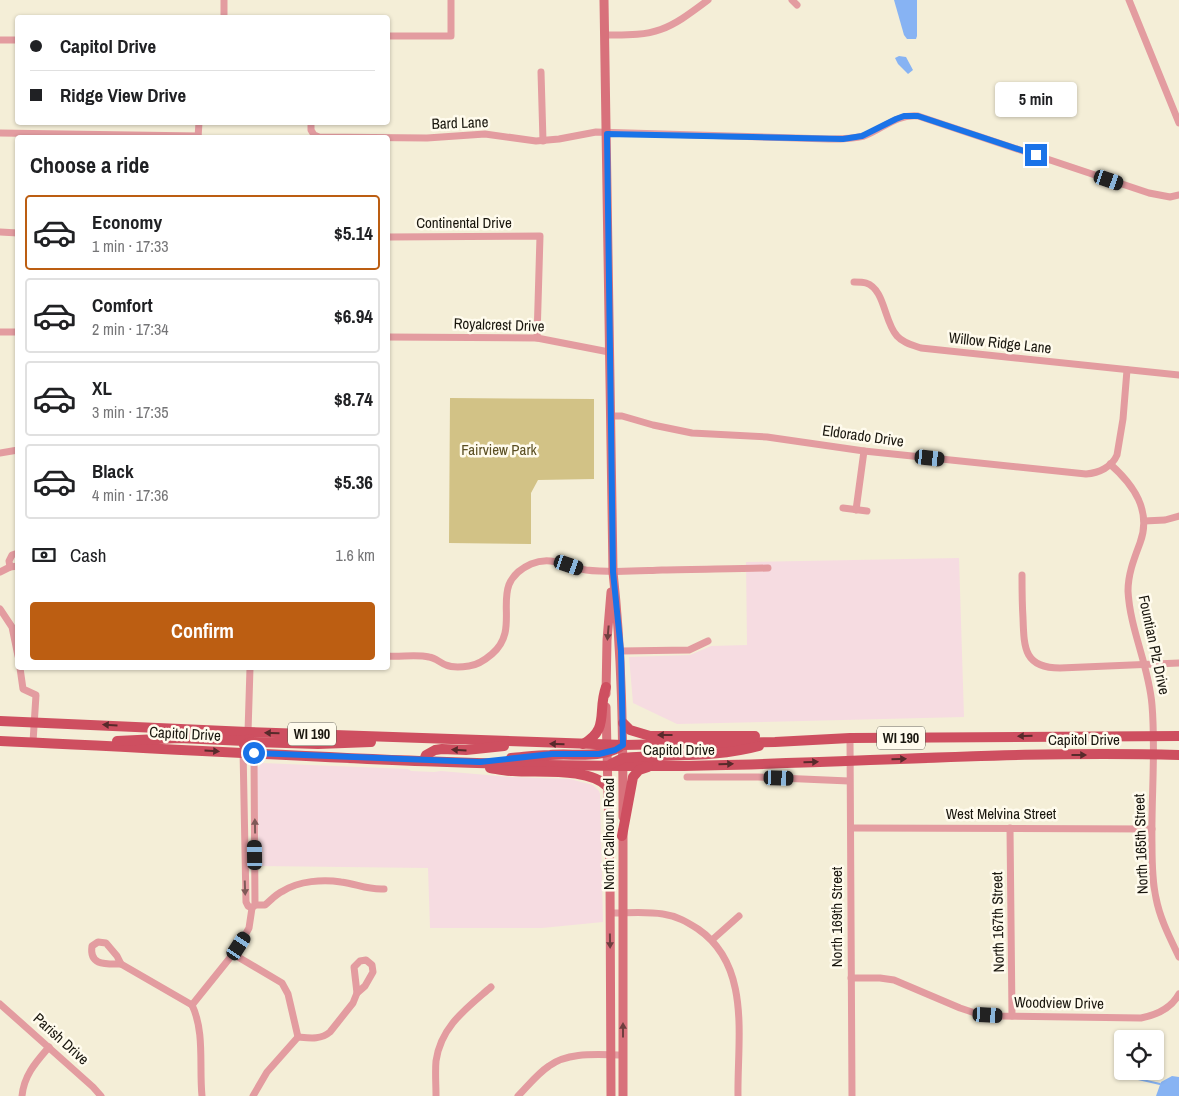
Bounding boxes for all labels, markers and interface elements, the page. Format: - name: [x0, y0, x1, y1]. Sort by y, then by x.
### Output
- text: Capitol Drive: [60, 33, 156, 59]
- text: Ridge View Drive: [60, 82, 186, 108]
- callout: 5 min: [995, 82, 1077, 118]
- text: 5 min: [1019, 88, 1053, 110]
- street label: Bard Lane: [431, 111, 489, 134]
- route end: [1025, 144, 1047, 166]
- text: Choose a ride: [30, 150, 149, 180]
- car: [1092, 168, 1125, 192]
- text: Economy: [92, 209, 162, 235]
- icon: car: [32, 210, 77, 255]
- street label: Continental Drive: [416, 212, 512, 233]
- text: $5.14: [334, 220, 373, 246]
- text: 1 min · 17:33: [92, 235, 169, 257]
- text: Comfort: [92, 292, 153, 318]
- icon: car: [32, 293, 77, 338]
- text: $6.94: [334, 303, 373, 329]
- street label: Royalcrest Drive: [453, 312, 545, 337]
- text: 2 min · 17:34: [92, 318, 169, 340]
- street label: Willow Ridge Lane: [948, 327, 1053, 358]
- text: XL: [92, 375, 112, 401]
- icon: car: [32, 376, 77, 421]
- text: $8.74: [334, 386, 373, 412]
- text: 3 min · 17:35: [92, 401, 169, 423]
- street label: Eldorado Drive: [821, 419, 905, 452]
- park label: Fairview Park: [461, 439, 537, 460]
- car: [914, 449, 945, 467]
- text: Black: [92, 458, 134, 484]
- icon: car: [32, 459, 77, 504]
- text: $5.36: [334, 469, 373, 495]
- text: 4 min · 17:36: [92, 484, 169, 506]
- icon: cash: [30, 541, 58, 569]
- text: Cash: [70, 542, 106, 568]
- text: 1.6 km: [336, 544, 375, 566]
- car: [552, 553, 585, 577]
- street label: Fountian Plz Drive: [1134, 593, 1175, 697]
- button: Confirm: [30, 602, 375, 660]
- one-way arrow: [603, 625, 611, 641]
- one-way arrow: [102, 721, 118, 729]
- street label: Capitol Drive: [149, 721, 222, 746]
- road number: WI 190: [288, 722, 336, 746]
- road number: WI 190: [877, 726, 925, 750]
- one-way arrow: [264, 729, 280, 737]
- street label: Capitol Drive: [1048, 729, 1120, 750]
- one-way arrow: [657, 732, 673, 740]
- one-way arrow: [1017, 732, 1033, 740]
- street label: Capitol Drive: [643, 739, 715, 760]
- one-way arrow: [549, 740, 565, 748]
- route start: [243, 742, 265, 764]
- one-way arrow: [451, 745, 467, 753]
- one-way arrow: [204, 747, 220, 755]
- one-way arrow: [1071, 751, 1087, 759]
- one-way arrow: [891, 755, 907, 763]
- one-way arrow: [803, 757, 819, 765]
- one-way arrow: [718, 760, 734, 768]
- car: [763, 770, 794, 786]
- street label: North Calhoun Road: [598, 778, 619, 890]
- street label: North 165th Street: [1128, 793, 1153, 895]
- street label: West Melvina Street: [946, 803, 1057, 824]
- one-way arrow: [250, 818, 258, 834]
- car: [247, 840, 262, 870]
- street label: North 169th Street: [826, 866, 847, 967]
- street label: North 167th Street: [986, 871, 1009, 972]
- one-way arrow: [242, 881, 250, 897]
- car: [224, 929, 253, 963]
- one-way arrow: [606, 933, 614, 949]
- street label: Woodview Drive: [1014, 991, 1104, 1014]
- car: [972, 1007, 1003, 1023]
- street label: Parish Drive: [29, 1008, 94, 1069]
- one-way arrow: [619, 1022, 627, 1038]
- map controls: [1114, 1030, 1164, 1080]
- button: locate: [1114, 1030, 1164, 1080]

